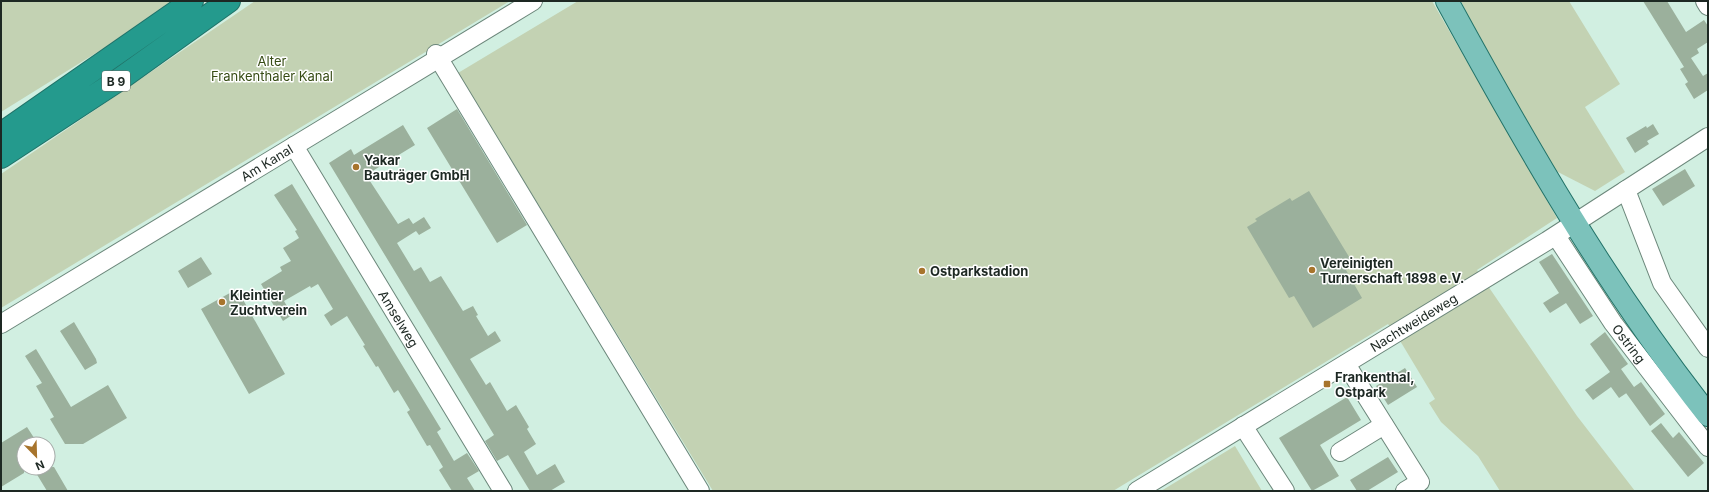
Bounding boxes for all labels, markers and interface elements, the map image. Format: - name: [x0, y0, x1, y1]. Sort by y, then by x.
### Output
- park label: Alter Frankenthaler Kanal: [211, 53, 333, 84]
- road number: B 9: [102, 71, 130, 91]
- street label: Am Kanal: [238, 141, 296, 185]
- place label: Yakar Bauträger GmbH: [364, 152, 470, 183]
- marker: Yakar Bauträger GmbH: [351, 162, 361, 172]
- place label: Vereinigten Turnerschaft 1898 e.V.: [1320, 255, 1464, 286]
- place label: Ostparkstadion: [930, 263, 1028, 279]
- marker: Vereinigten Turnerschaft 1898 e.V.: [1307, 265, 1317, 275]
- marker: Ostparkstadion: [917, 266, 927, 276]
- place label: Kleintier Zuchtverein: [230, 287, 307, 318]
- street label: Amselweg: [375, 287, 422, 350]
- street label: Nachtweideweg: [1367, 290, 1460, 355]
- marker: Kleintier Zuchtverein: [217, 297, 227, 307]
- street label: Ostring: [1609, 321, 1649, 366]
- place label: Frankenthal, Ostpark: [1335, 369, 1415, 400]
- marker: Frankenthal, Ostpark: [1322, 379, 1332, 389]
- north arrow: [16, 436, 56, 476]
- text: N: [33, 457, 47, 473]

